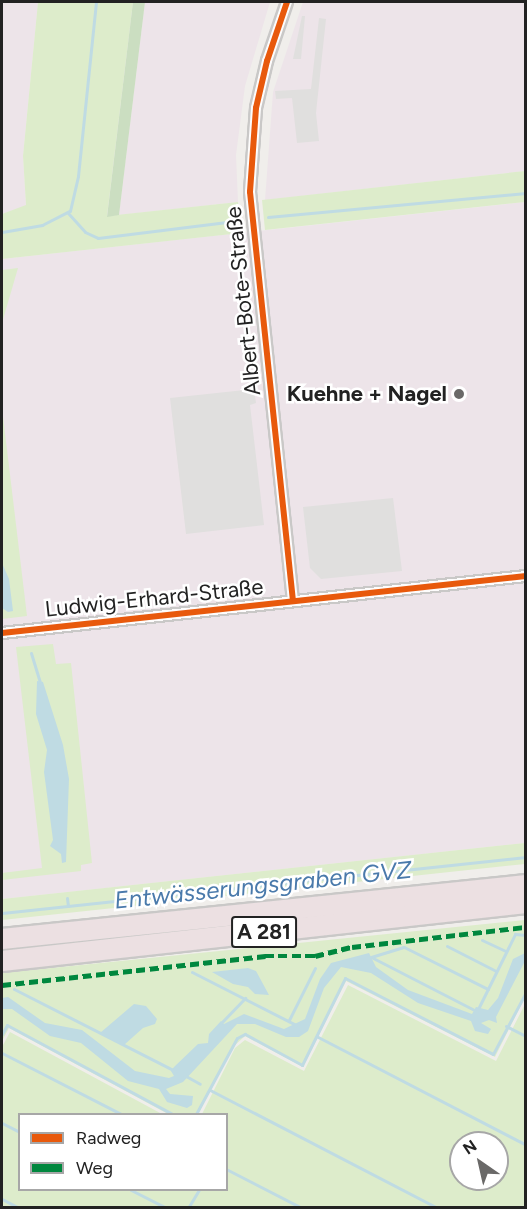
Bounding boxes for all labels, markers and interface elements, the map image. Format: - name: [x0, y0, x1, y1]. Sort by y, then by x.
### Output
- street label: Albert-Bote-Straße: [220, 205, 266, 397]
- place label: Kuehne + Nagel: [287, 381, 447, 407]
- marker: Kuehne + Nagel: [452, 387, 466, 401]
- street label: Ludwig-Erhard-Straße: [44, 573, 264, 623]
- water label: Entwässerungsgraben GVZ: [113, 855, 413, 915]
- road number: A 281: [231, 914, 297, 950]
- legend: [18, 1113, 228, 1191]
- text: Radweg: [76, 1127, 141, 1149]
- north arrow: [449, 1131, 509, 1191]
- text: N: [459, 1136, 480, 1159]
- text: Weg: [76, 1157, 113, 1179]

